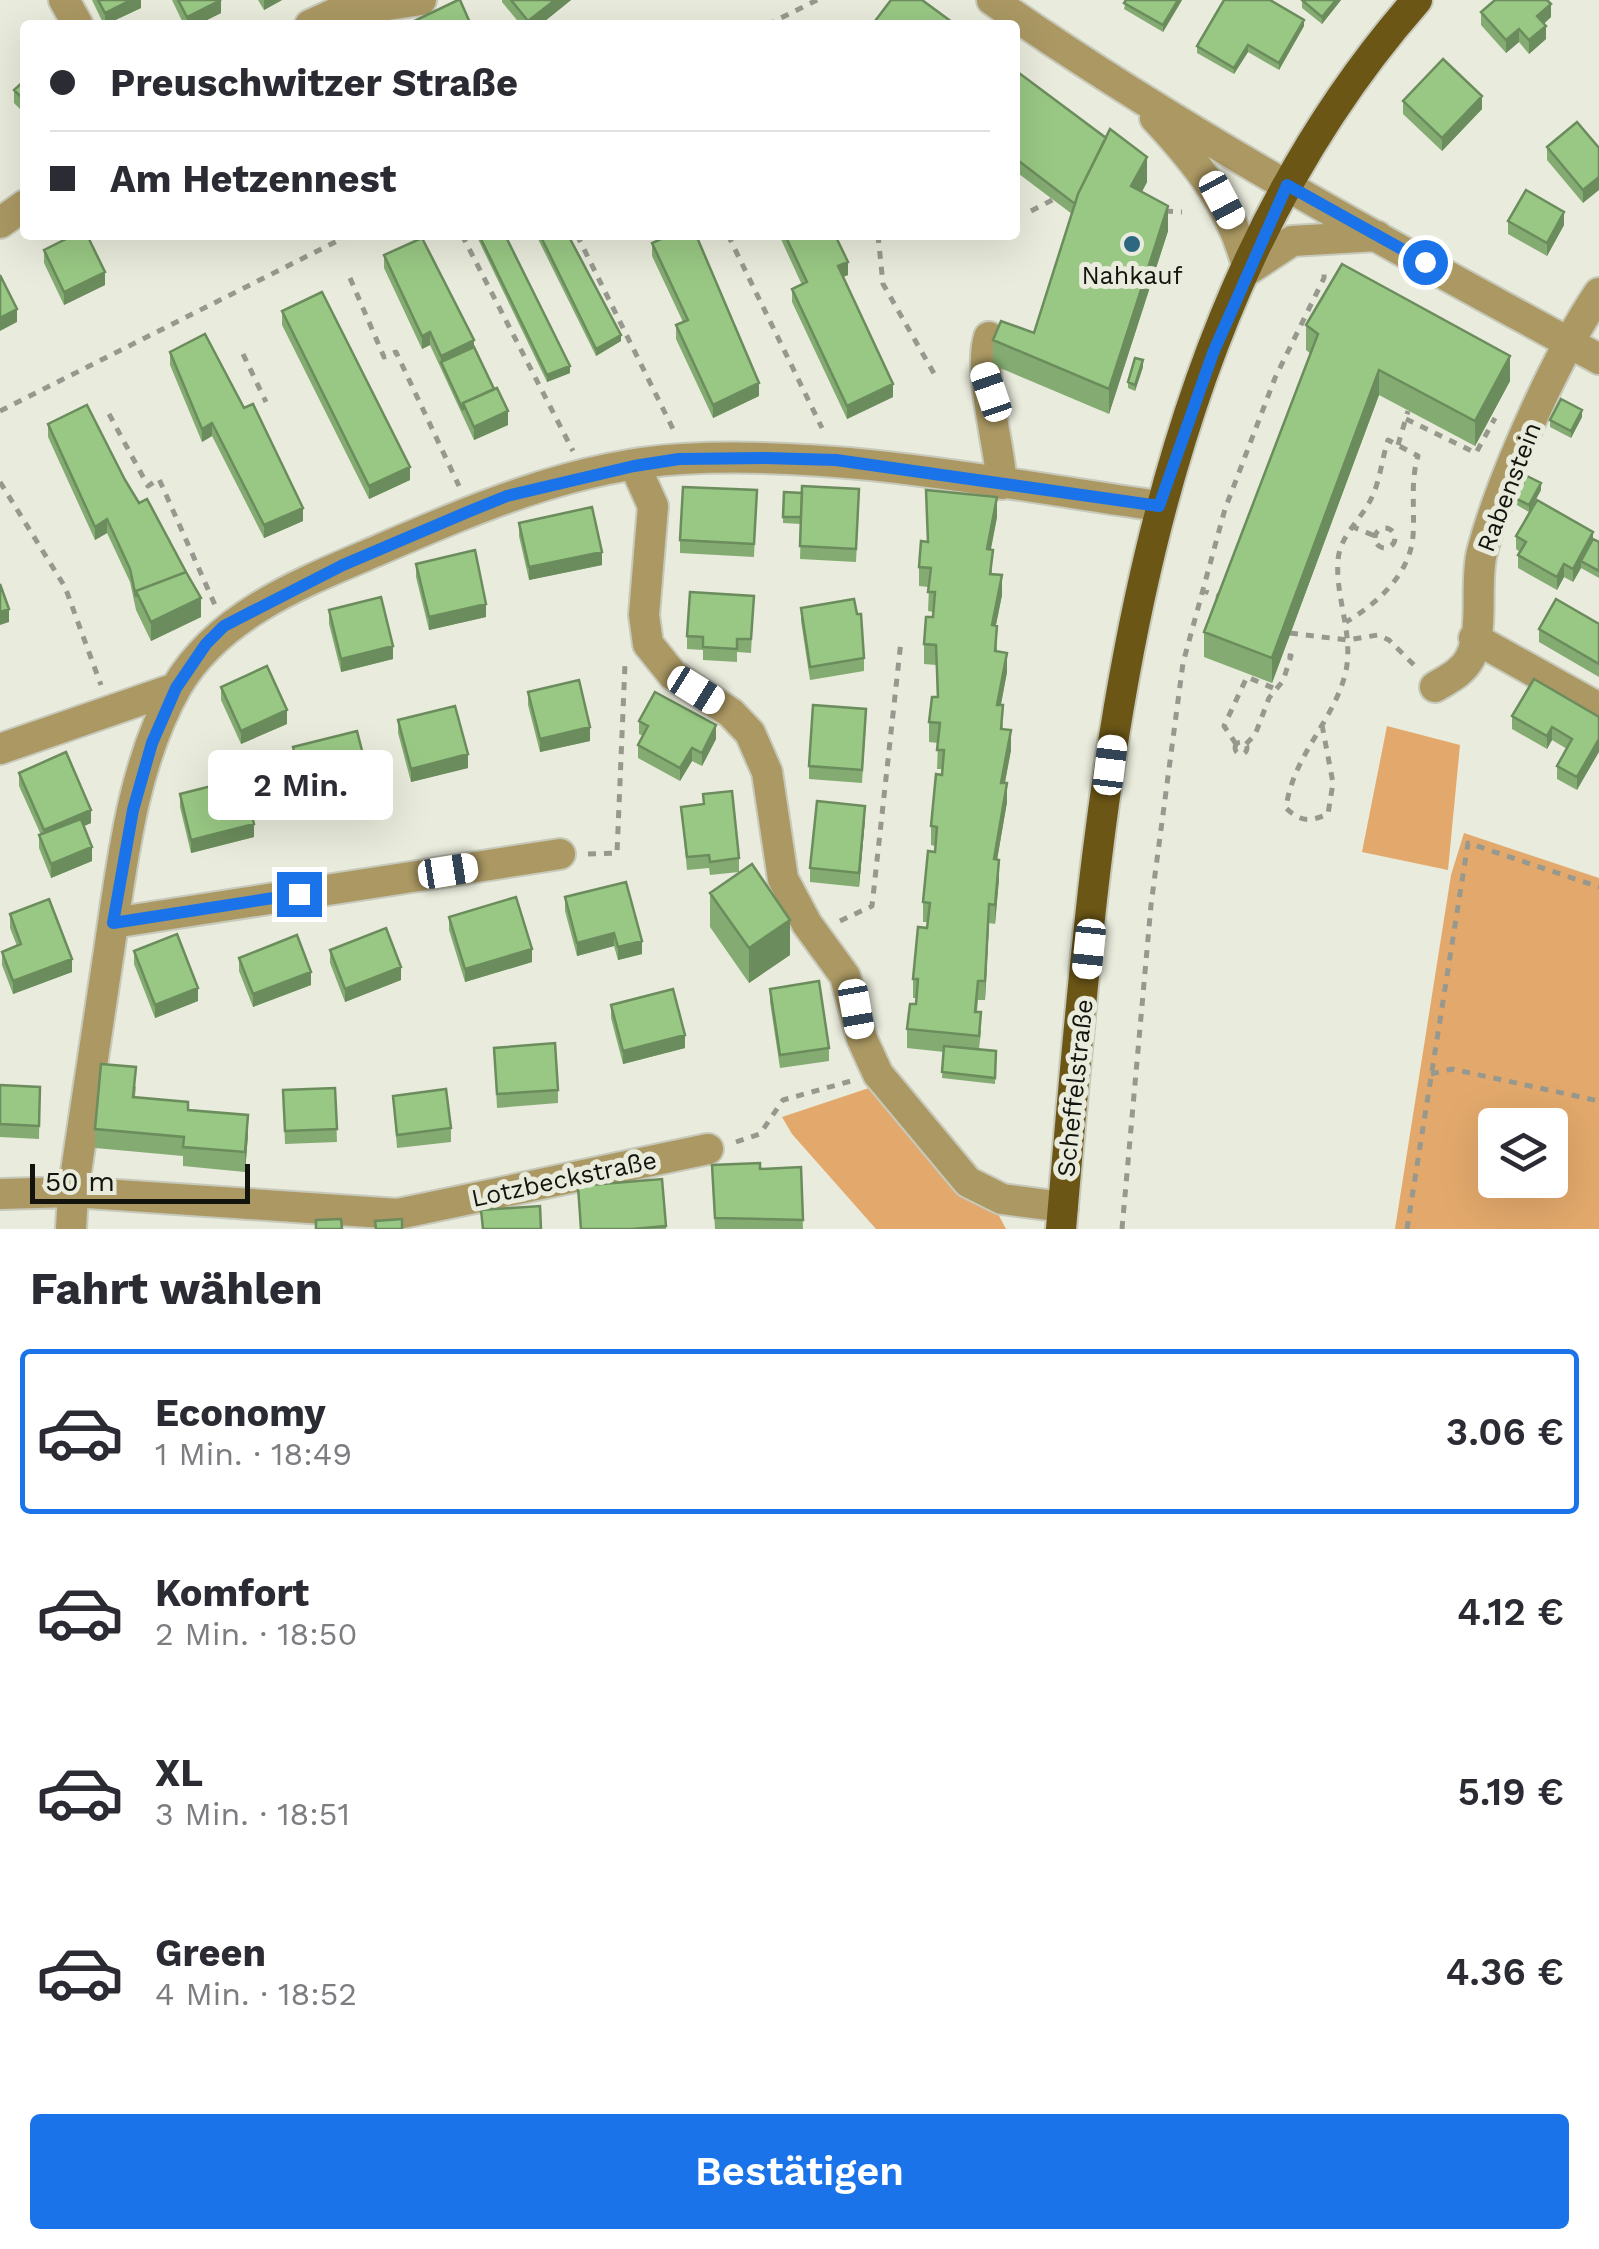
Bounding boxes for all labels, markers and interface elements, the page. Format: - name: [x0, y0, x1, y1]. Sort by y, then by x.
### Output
- text: Preuschwitzer Straße: [110, 61, 518, 105]
- text: Am Hetzennest: [110, 157, 396, 201]
- car: [1195, 166, 1249, 234]
- marker: Nahkauf: [1121, 233, 1143, 255]
- route start: [1403, 240, 1448, 285]
- place label: Nahkauf: [1081, 261, 1183, 290]
- car: [967, 359, 1015, 425]
- street label: Rabenstein: [1471, 418, 1547, 556]
- car: [663, 661, 729, 719]
- car: [1091, 733, 1129, 797]
- callout: 2 Min.: [206, 749, 392, 819]
- text: 2 Min.: [253, 766, 348, 804]
- car: [416, 851, 480, 891]
- route end: [277, 872, 322, 917]
- car: [1071, 918, 1107, 980]
- car: [836, 977, 876, 1041]
- street label: Scheffelstraße: [1051, 998, 1099, 1178]
- map controls: [1478, 1108, 1568, 1198]
- button: layers: [1478, 1108, 1568, 1198]
- street label: Lotzbeckstraße: [469, 1145, 659, 1213]
- scale bar: [30, 1159, 250, 1204]
- text: 50 m: [45, 1165, 115, 1198]
- text: Fahrt wählen: [30, 1262, 323, 1315]
- icon: car: [35, 1387, 125, 1477]
- text: Economy: [155, 1391, 326, 1435]
- text: 3.06 €: [1446, 1410, 1564, 1454]
- text: 1 Min. · 18:49: [155, 1435, 352, 1473]
- icon: car: [35, 1567, 125, 1657]
- text: Komfort: [155, 1571, 309, 1615]
- text: 4.12 €: [1457, 1590, 1564, 1634]
- text: 2 Min. · 18:50: [155, 1615, 357, 1653]
- icon: car: [35, 1747, 125, 1837]
- text: XL: [155, 1751, 203, 1795]
- text: 5.19 €: [1458, 1770, 1564, 1814]
- text: 3 Min. · 18:51: [155, 1795, 350, 1833]
- icon: car: [35, 1927, 125, 2017]
- text: Green: [155, 1931, 266, 1975]
- text: 4.36 €: [1446, 1950, 1564, 1994]
- text: 4 Min. · 18:52: [155, 1975, 357, 2013]
- button: Bestätigen: [30, 2114, 1569, 2229]

